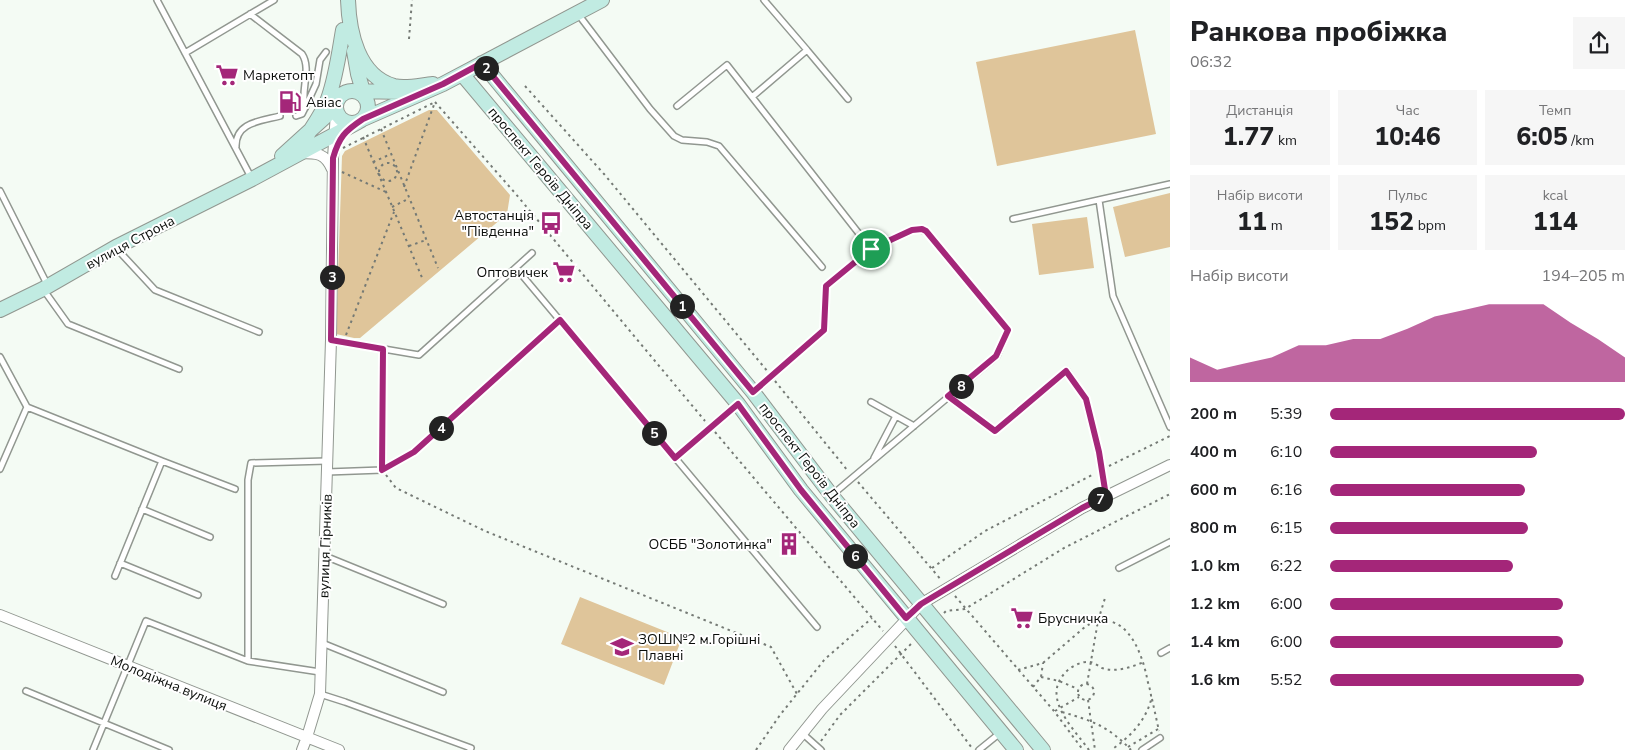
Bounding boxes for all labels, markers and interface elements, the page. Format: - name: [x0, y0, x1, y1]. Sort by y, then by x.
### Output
- text: Ранкова пробіжка: [1190, 13, 1448, 51]
- button: share: [1573, 17, 1625, 69]
- text: 06:32: [1190, 51, 1232, 73]
- pin: 2: [474, 56, 498, 80]
- text: 2: [482, 59, 491, 78]
- supermarket icon: Маркетопт: [214, 62, 240, 88]
- place label: Маркетопт: [243, 66, 315, 85]
- fuel station icon: Авіас: [277, 89, 303, 115]
- place label: Авіас: [306, 93, 342, 112]
- text: Дистанція: [1226, 101, 1293, 120]
- text: Час: [1396, 101, 1419, 120]
- text: Темп: [1539, 101, 1571, 120]
- street label: проспект Героїв Дніпра: [484, 103, 598, 234]
- text: 1.77: [1223, 120, 1274, 154]
- text: 10:46: [1374, 120, 1441, 154]
- text: 6:05: [1516, 120, 1568, 154]
- text: km: [1274, 131, 1297, 150]
- text: /km: [1568, 131, 1594, 150]
- text: Набір висоти: [1217, 186, 1303, 205]
- text: Пульс: [1388, 186, 1427, 205]
- text: kcal: [1543, 186, 1568, 205]
- text: 11: [1237, 205, 1267, 239]
- text: 152: [1369, 205, 1414, 239]
- text: 114: [1533, 205, 1578, 239]
- place label: Автостанція "Південна": [454, 206, 534, 241]
- bus stop icon: Автостанція "Південна": [538, 210, 564, 236]
- street label: вулиця Строна: [83, 211, 178, 274]
- text: m: [1267, 216, 1283, 235]
- text: bpm: [1414, 216, 1446, 235]
- pin: [850, 228, 892, 270]
- icon: arrive: [857, 235, 885, 263]
- supermarket icon: Оптовичек: [551, 259, 577, 285]
- place label: Оптовичек: [476, 263, 549, 282]
- pin: 3: [320, 264, 344, 290]
- text: Набір висоти: [1190, 265, 1289, 287]
- text: 194–205 m: [1542, 265, 1625, 287]
- text: 3: [328, 268, 337, 287]
- pin: 1: [670, 294, 694, 318]
- text: 1: [678, 297, 687, 316]
- pin: 8: [948, 374, 974, 398]
- text: 8: [957, 377, 966, 396]
- street label: проспект Героїв Дніпра: [754, 398, 865, 532]
- text: 200 m: [1190, 403, 1237, 425]
- text: 5:39: [1270, 403, 1302, 425]
- pin: 4: [428, 416, 454, 440]
- text: 4: [437, 419, 446, 438]
- pin: 5: [642, 420, 666, 446]
- text: 5: [650, 424, 659, 443]
- text: 400 m: [1190, 441, 1237, 463]
- text: 6:10: [1270, 441, 1302, 463]
- text: 600 m: [1190, 479, 1237, 501]
- text: 6:16: [1270, 479, 1302, 501]
- pin: 7: [1088, 486, 1112, 512]
- text: 7: [1096, 490, 1105, 509]
- street label: вулиця Гірників: [314, 493, 337, 599]
- text: 800 m: [1190, 517, 1237, 539]
- text: 6:15: [1270, 517, 1302, 539]
- building icon: ОСББ "Золотинка": [776, 531, 802, 557]
- place label: ОСББ "Золотинка": [649, 535, 772, 554]
- pin: 6: [842, 544, 868, 568]
- text: 6: [851, 547, 860, 566]
- text: 1.0 km: [1190, 555, 1240, 577]
- text: 6:22: [1270, 555, 1302, 577]
- text: 1.2 km: [1190, 593, 1240, 615]
- text: 6:00: [1270, 593, 1302, 615]
- supermarket icon: Брусничка: [1009, 605, 1035, 631]
- place label: Брусничка: [1038, 609, 1108, 628]
- place label: ЗОШ№2 м.Горішні Плавні: [638, 630, 760, 665]
- text: 1.4 km: [1190, 631, 1240, 653]
- text: 6:00: [1270, 631, 1302, 653]
- school or university icon: ЗОШ№2 м.Горішні Плавні: [609, 634, 635, 660]
- street label: Молодіжна вулиця: [108, 651, 230, 716]
- text: 1.6 km: [1190, 669, 1240, 691]
- text: 5:52: [1270, 669, 1302, 691]

